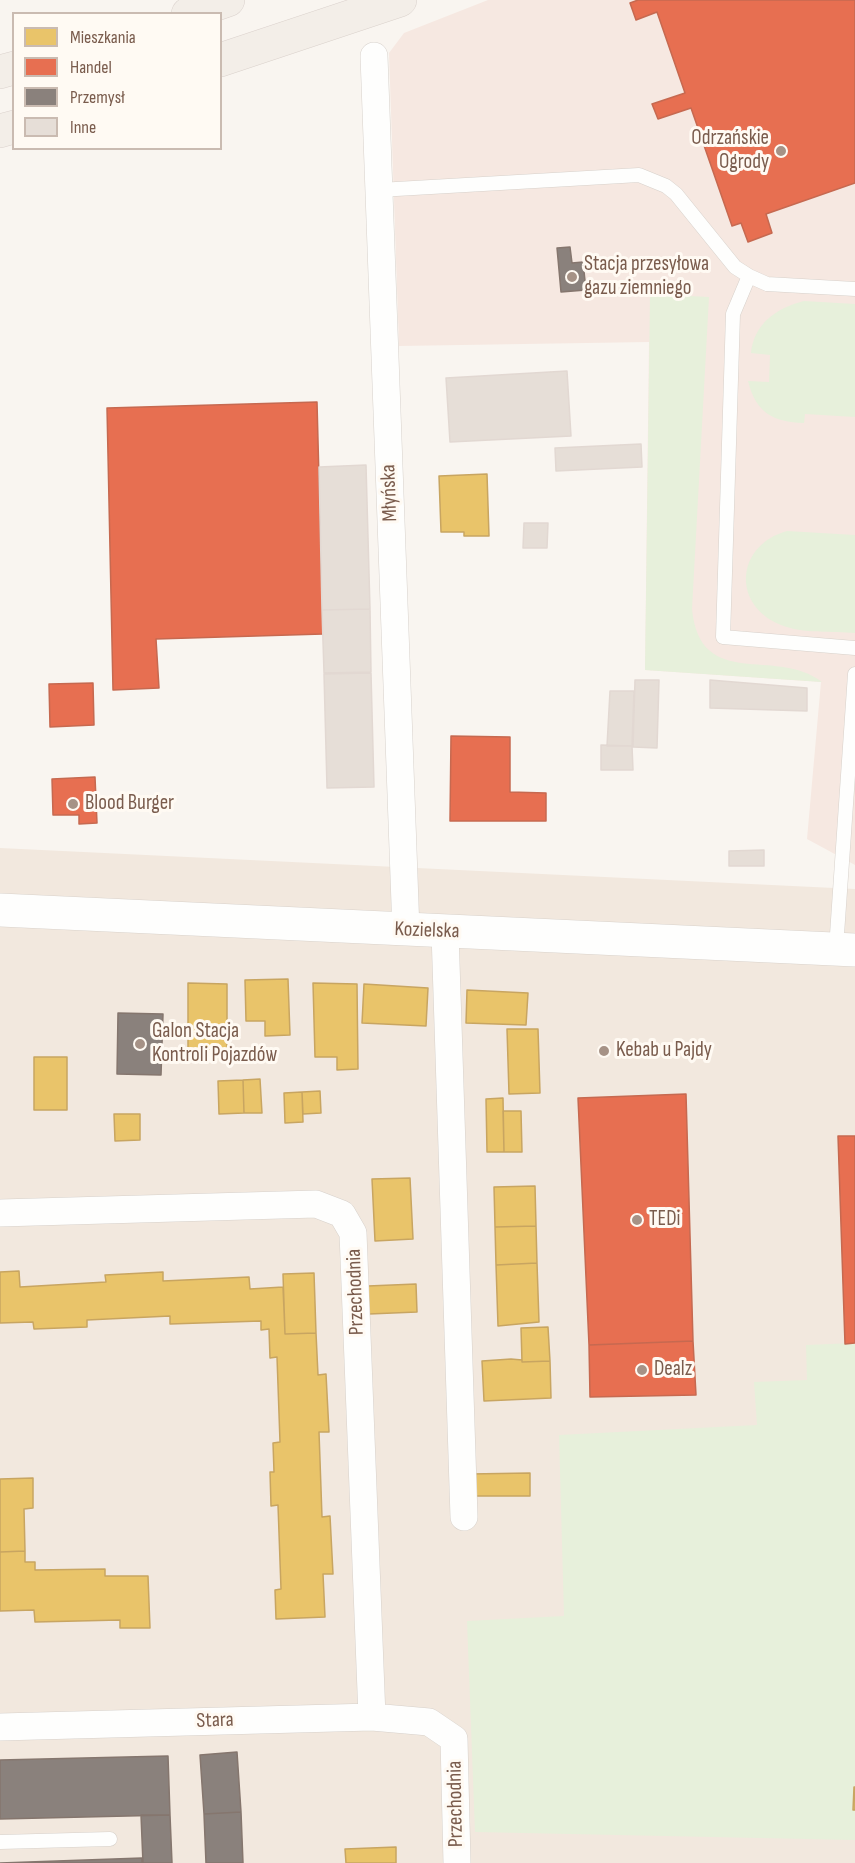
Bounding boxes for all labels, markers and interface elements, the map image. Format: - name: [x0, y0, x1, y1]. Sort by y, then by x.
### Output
- legend: [12, 12, 222, 150]
- text: Mieszkania: [70, 27, 136, 48]
- text: Handel: [70, 57, 112, 78]
- text: Przemysł: [70, 87, 125, 108]
- text: Inne: [70, 117, 96, 138]
- place label: Odrzańskie Ogrody: [691, 126, 769, 176]
- marker: Odrzańskie Ogrody: [774, 144, 788, 158]
- place label: Stacja przesyłowa gazu ziemniego: [584, 252, 709, 302]
- marker: Stacja przesyłowa gazu ziemniego: [565, 270, 579, 284]
- street label: Młyńska: [376, 464, 404, 522]
- place label: Blood Burger: [85, 791, 174, 817]
- marker: Blood Burger: [66, 797, 80, 811]
- street label: Kozielska: [394, 917, 460, 945]
- place label: Galon Stacja Kontroli Pojazdów: [152, 1019, 277, 1069]
- marker: Galon Stacja Kontroli Pojazdów: [133, 1037, 147, 1051]
- place label: Kebab u Pajdy: [616, 1038, 712, 1064]
- marker: Kebab u Pajdy: [597, 1044, 611, 1058]
- place label: TEDi: [649, 1207, 680, 1233]
- marker: TEDi: [630, 1213, 644, 1227]
- street label: Przechodnia: [342, 1248, 370, 1336]
- place label: Dealz: [654, 1357, 692, 1383]
- marker: Dealz: [635, 1363, 649, 1377]
- street label: Stara: [196, 1708, 234, 1734]
- street label: Przechodnia: [443, 1761, 469, 1847]

